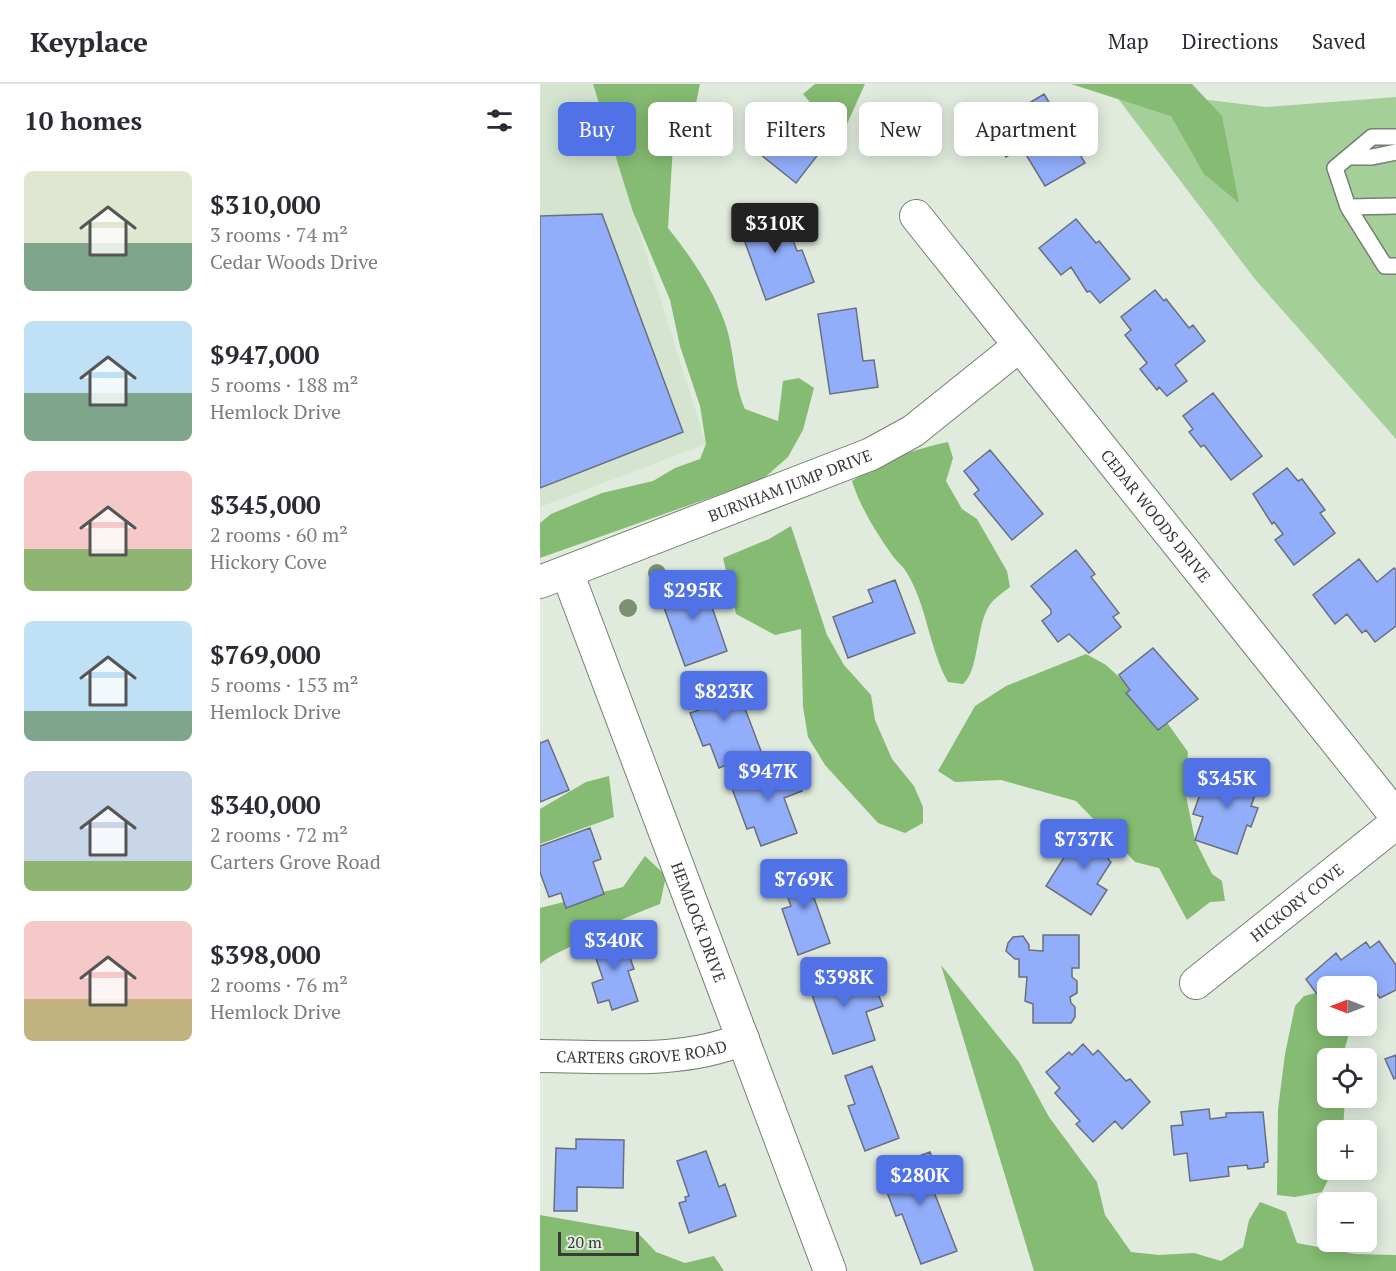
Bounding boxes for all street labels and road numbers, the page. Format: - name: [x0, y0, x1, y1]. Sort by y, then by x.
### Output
- street label: BURNHAM JUMP DRIVE: [705, 444, 875, 527]
- street label: CEDAR WOODS DRIVE: [1096, 445, 1216, 587]
- street label: HICKORY COVE: [1245, 858, 1348, 947]
- street label: HEMLOCK DRIVE: [666, 859, 731, 985]
- street label: CARTERS GROVE ROAD: [556, 1034, 729, 1069]

